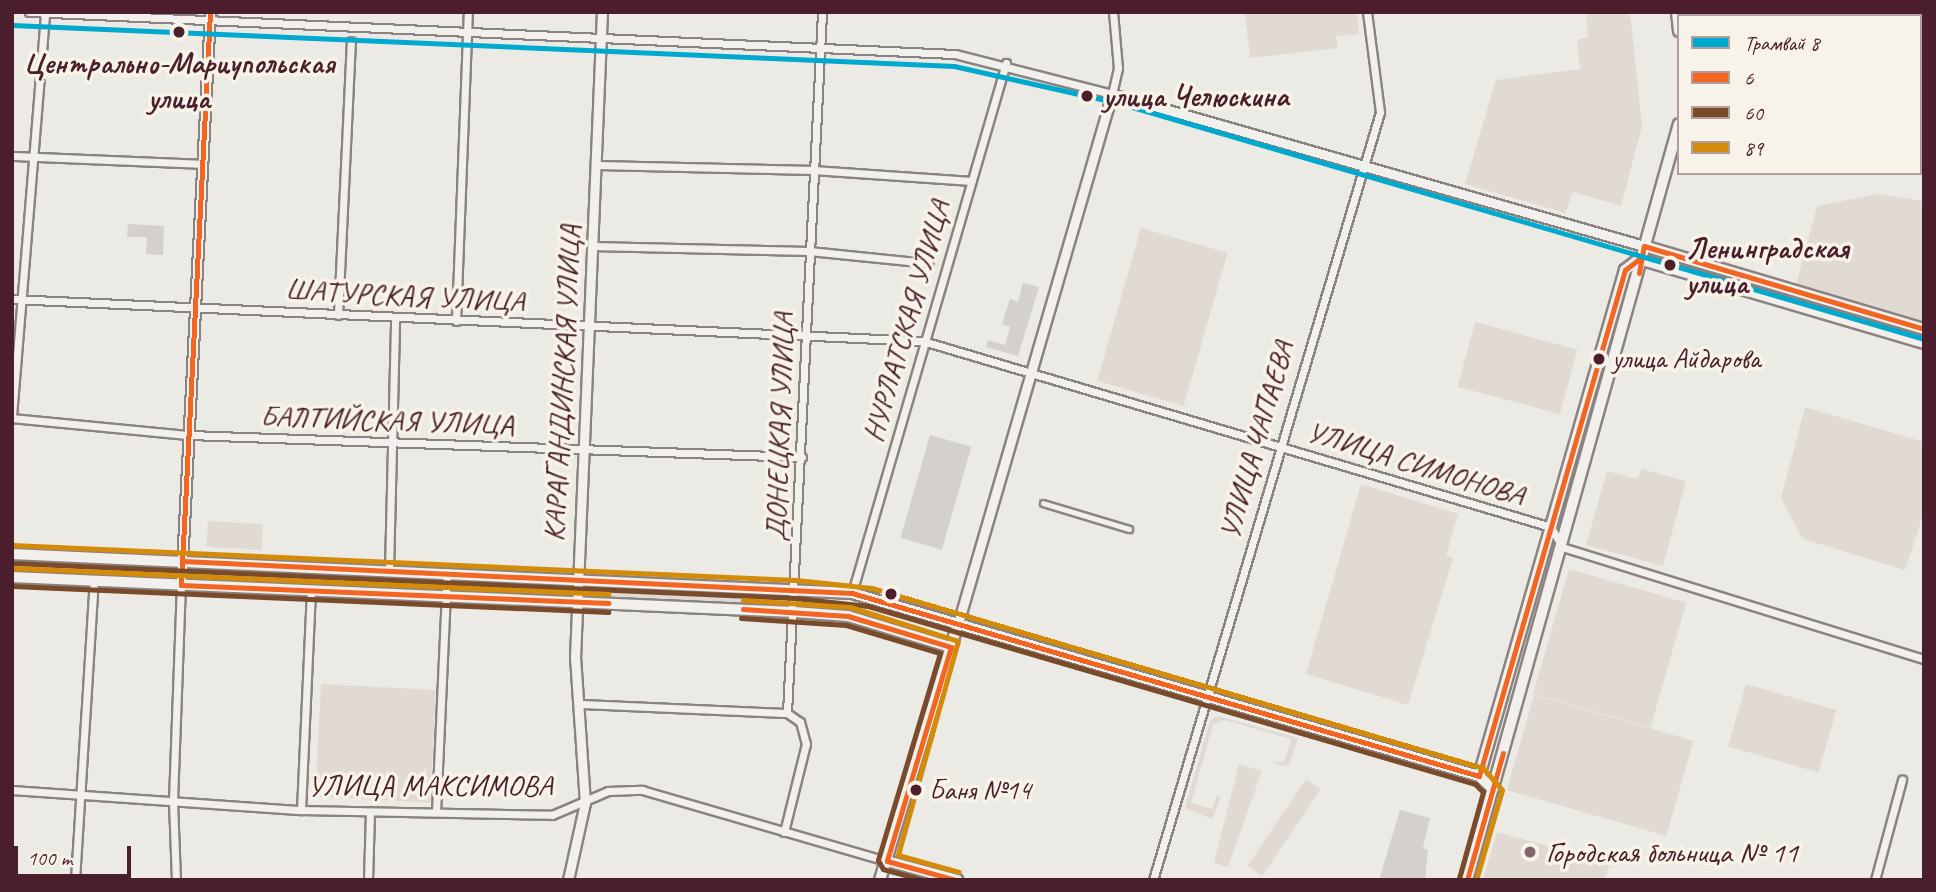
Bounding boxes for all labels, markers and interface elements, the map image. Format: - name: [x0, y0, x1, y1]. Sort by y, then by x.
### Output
- legend: [1677, 14, 1922, 175]
- marker: Центрально-Мариупольская улица: [169, 22, 189, 42]
- text: Трамвай 8: [1744, 30, 1819, 56]
- place label: Центрально-Мариупольская улица: [23, 45, 335, 116]
- text: 6: [1744, 65, 1753, 91]
- place label: улица Челюскина: [1103, 78, 1289, 114]
- marker: улица Челюскина: [1077, 86, 1097, 106]
- text: 60: [1744, 100, 1763, 126]
- text: 89: [1744, 135, 1763, 161]
- street label: НУРЛАТСКАЯ УЛИЦА: [854, 197, 958, 445]
- street label: КАРАГАНДИНСКАЯ УЛИЦА: [536, 224, 588, 542]
- place label: Ленинградская улица: [1686, 230, 1849, 300]
- marker: Ленинградская улица: [1660, 255, 1680, 275]
- street label: ШАТУРСКАЯ УЛИЦА: [285, 271, 525, 319]
- street label: ДОНЕЦКАЯ УЛИЦА: [757, 312, 801, 542]
- street label: УЛИЦА ЧАПАЕВА: [1211, 337, 1301, 543]
- place label: улица Айдарова: [1612, 342, 1760, 376]
- marker: улица Айдарова: [1592, 352, 1606, 366]
- street label: БАЛТИЙСКАЯ УЛИЦА: [261, 398, 513, 442]
- street label: УЛИЦА СИМОНОВА: [1303, 413, 1529, 513]
- unlabelled marker: [884, 587, 898, 601]
- street label: УЛИЦА МАКСИМОВА: [308, 767, 552, 803]
- place label: Баня №14: [929, 773, 1031, 807]
- marker: Баня №14: [909, 783, 923, 797]
- scale bar: [18, 832, 135, 876]
- place label: Городская больница № 11: [1546, 834, 1799, 870]
- marker: Городская больница № 11: [1520, 842, 1540, 862]
- text: 100 m: [27, 845, 72, 871]

